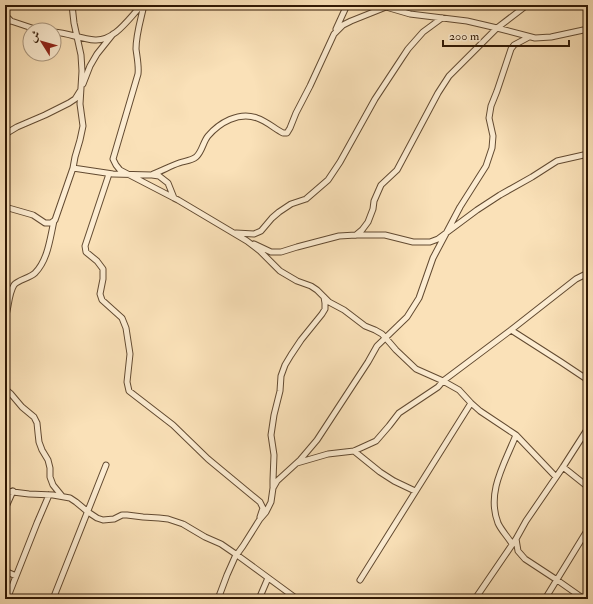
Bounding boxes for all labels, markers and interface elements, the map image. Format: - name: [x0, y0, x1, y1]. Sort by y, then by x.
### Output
- north arrow: [22, 22, 62, 62]
- scale bar: [443, 22, 569, 48]
- text: ش: [26, 28, 43, 45]
- text: 200 m: [449, 29, 480, 44]

